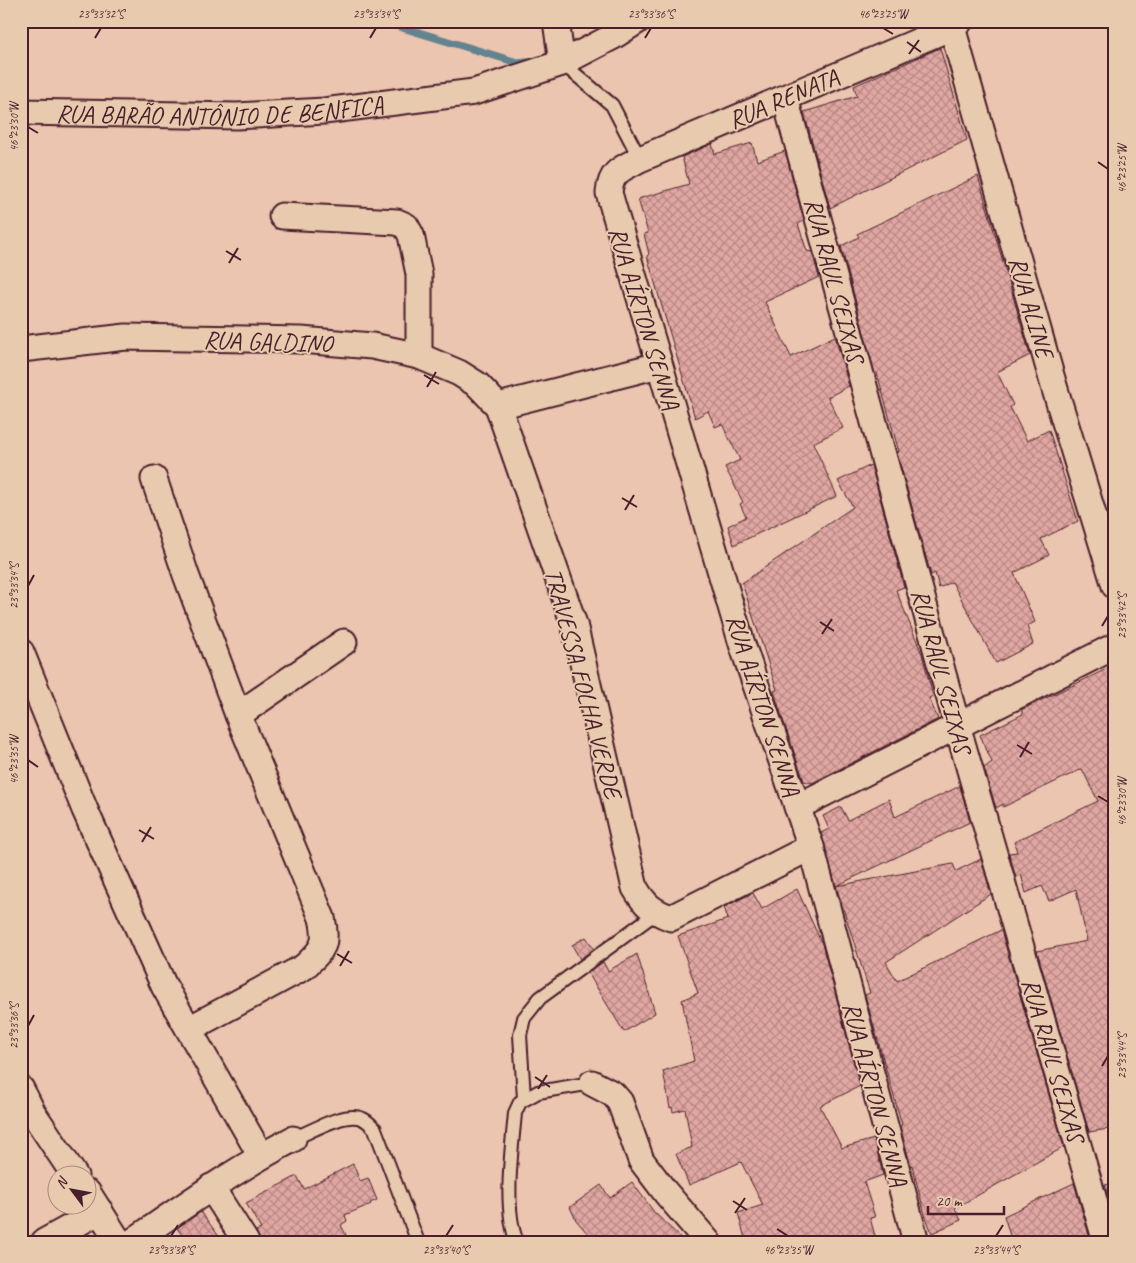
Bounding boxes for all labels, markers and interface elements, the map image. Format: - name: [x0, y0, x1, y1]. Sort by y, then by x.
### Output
- text: 23°33'32"S: [78, 6, 126, 22]
- text: 23°33'34"S: [353, 6, 401, 22]
- text: 23°33'36"S: [628, 6, 676, 22]
- text: 46°23'25"W: [859, 6, 910, 22]
- street label: RUA RENATA: [723, 61, 844, 136]
- street label: RUA BARÃO ANTÔNIO DE BENFICA: [56, 89, 386, 133]
- text: 46°23'30"W: [6, 100, 22, 151]
- text: 46°23'25"W: [1114, 142, 1130, 193]
- street label: RUA RAUL SEIXAS: [797, 195, 872, 370]
- street label: RUA AÍRTON SENNA: [601, 223, 687, 414]
- street label: RUA ALINE: [1001, 253, 1062, 365]
- street label: RUA GALDINO: [203, 324, 335, 360]
- text: 23°33'34"S: [6, 561, 22, 609]
- street label: TRAVESSA FOLHA VERDE: [537, 565, 630, 804]
- street label: RUA RAUL SEIXAS: [904, 586, 979, 761]
- text: 23°33'42"S: [1114, 591, 1130, 639]
- street label: RUA AÍRTON SENNA: [719, 610, 808, 801]
- text: 46°23'35"W: [6, 733, 22, 784]
- text: 46°23'30"W: [1114, 775, 1130, 826]
- street label: RUA RAUL SEIXAS: [1014, 975, 1093, 1150]
- street label: RUA AÍRTON SENNA: [835, 999, 915, 1190]
- text: 23°33'36"S: [6, 1001, 22, 1049]
- text: 23°33'44"S: [1114, 1031, 1130, 1079]
- north arrow: [48, 1166, 98, 1216]
- text: N: [52, 1173, 72, 1192]
- scale bar: [928, 1183, 1005, 1215]
- text: 20 m: [936, 1192, 963, 1211]
- text: 23°33'38"S: [148, 1242, 196, 1258]
- text: 23°33'40"S: [423, 1242, 471, 1258]
- text: 46°23'35"W: [764, 1242, 815, 1258]
- text: 23°33'44"S: [973, 1242, 1021, 1258]

